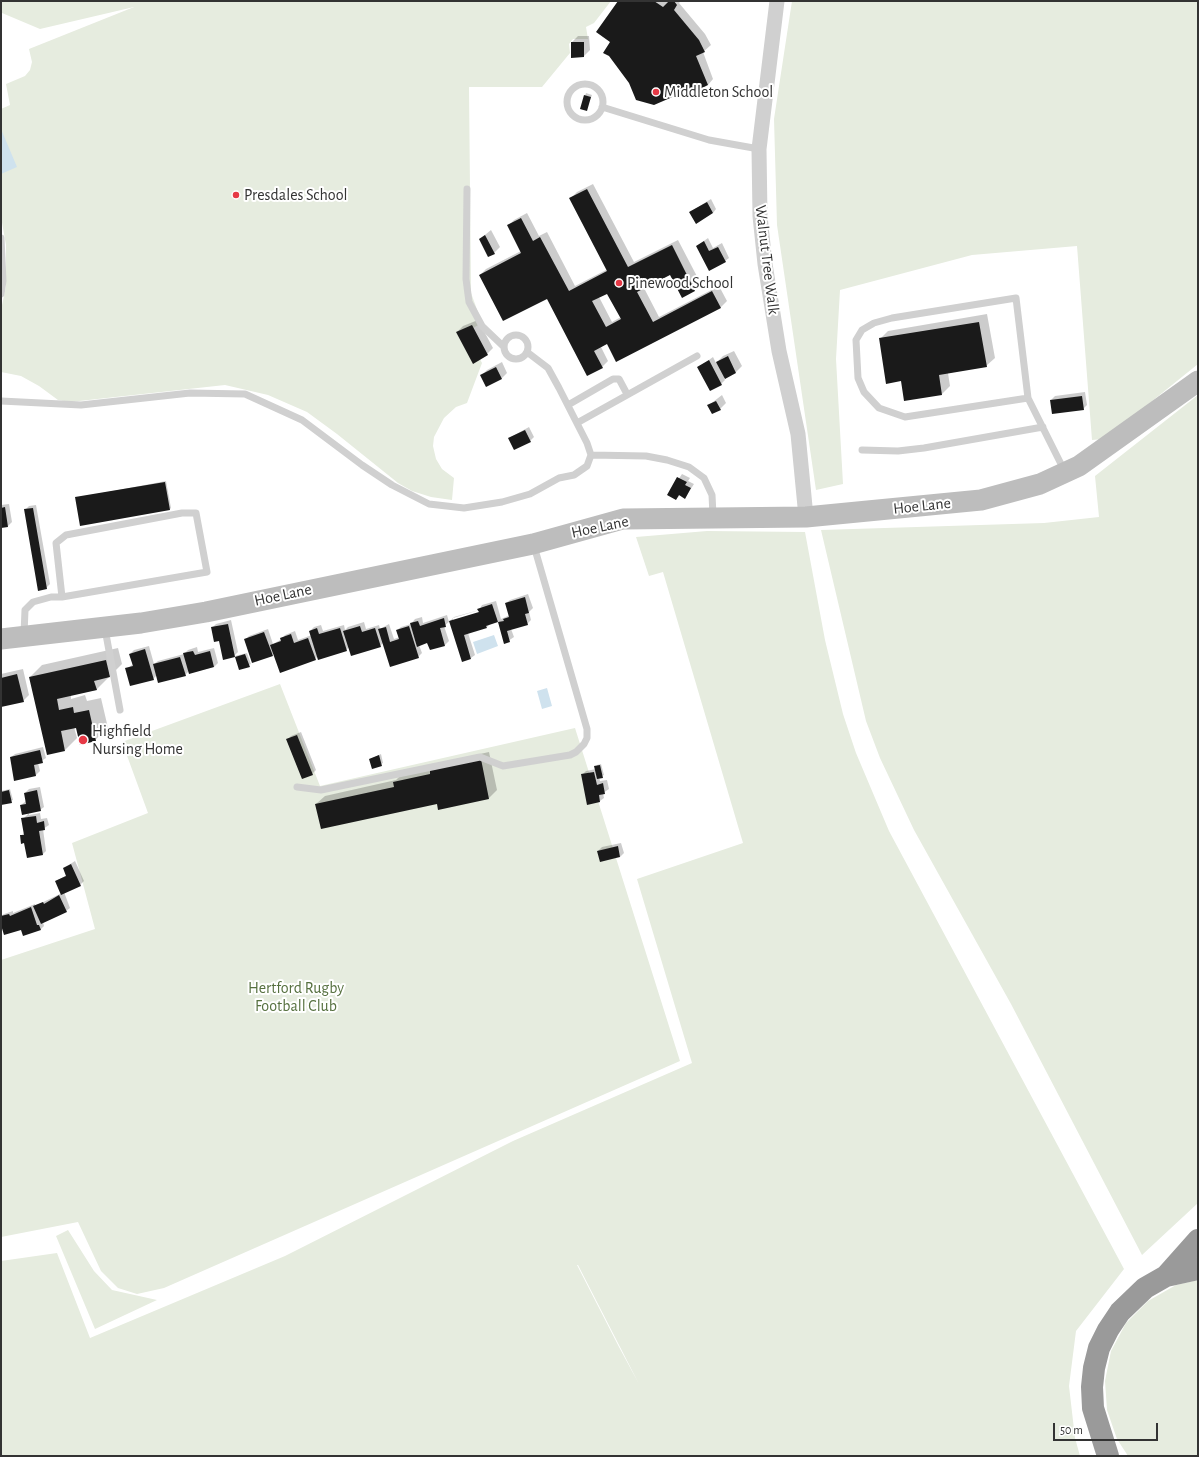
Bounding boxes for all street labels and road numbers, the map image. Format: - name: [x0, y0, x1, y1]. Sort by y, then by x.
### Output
- street label: Walnut Tree Walk: [751, 204, 783, 316]
- street label: Hoe Lane: [892, 493, 952, 519]
- street label: Hoe Lane: [570, 512, 630, 542]
- street label: Hoe Lane: [253, 580, 313, 610]

